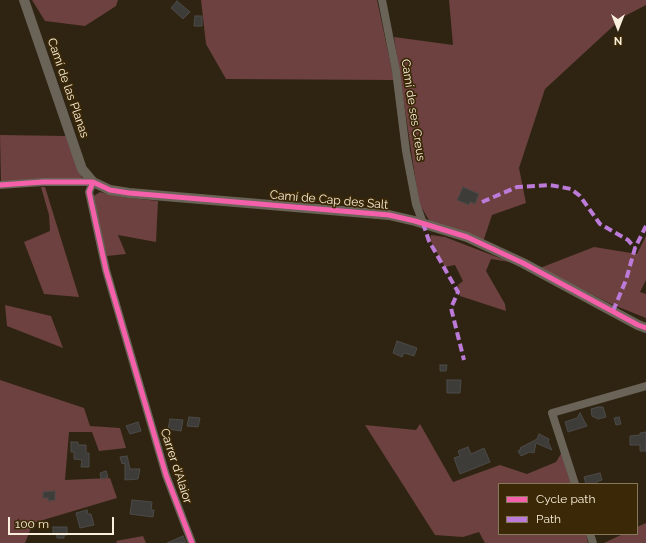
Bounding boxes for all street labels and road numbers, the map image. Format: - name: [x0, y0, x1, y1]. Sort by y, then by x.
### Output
- street label: Camí de las Planas: [44, 36, 92, 140]
- street label: Camí de ses Creus: [398, 58, 428, 162]
- street label: Camí de Cap des Salt: [269, 188, 389, 212]
- street label: Carrer d'Alaior: [157, 427, 195, 505]

